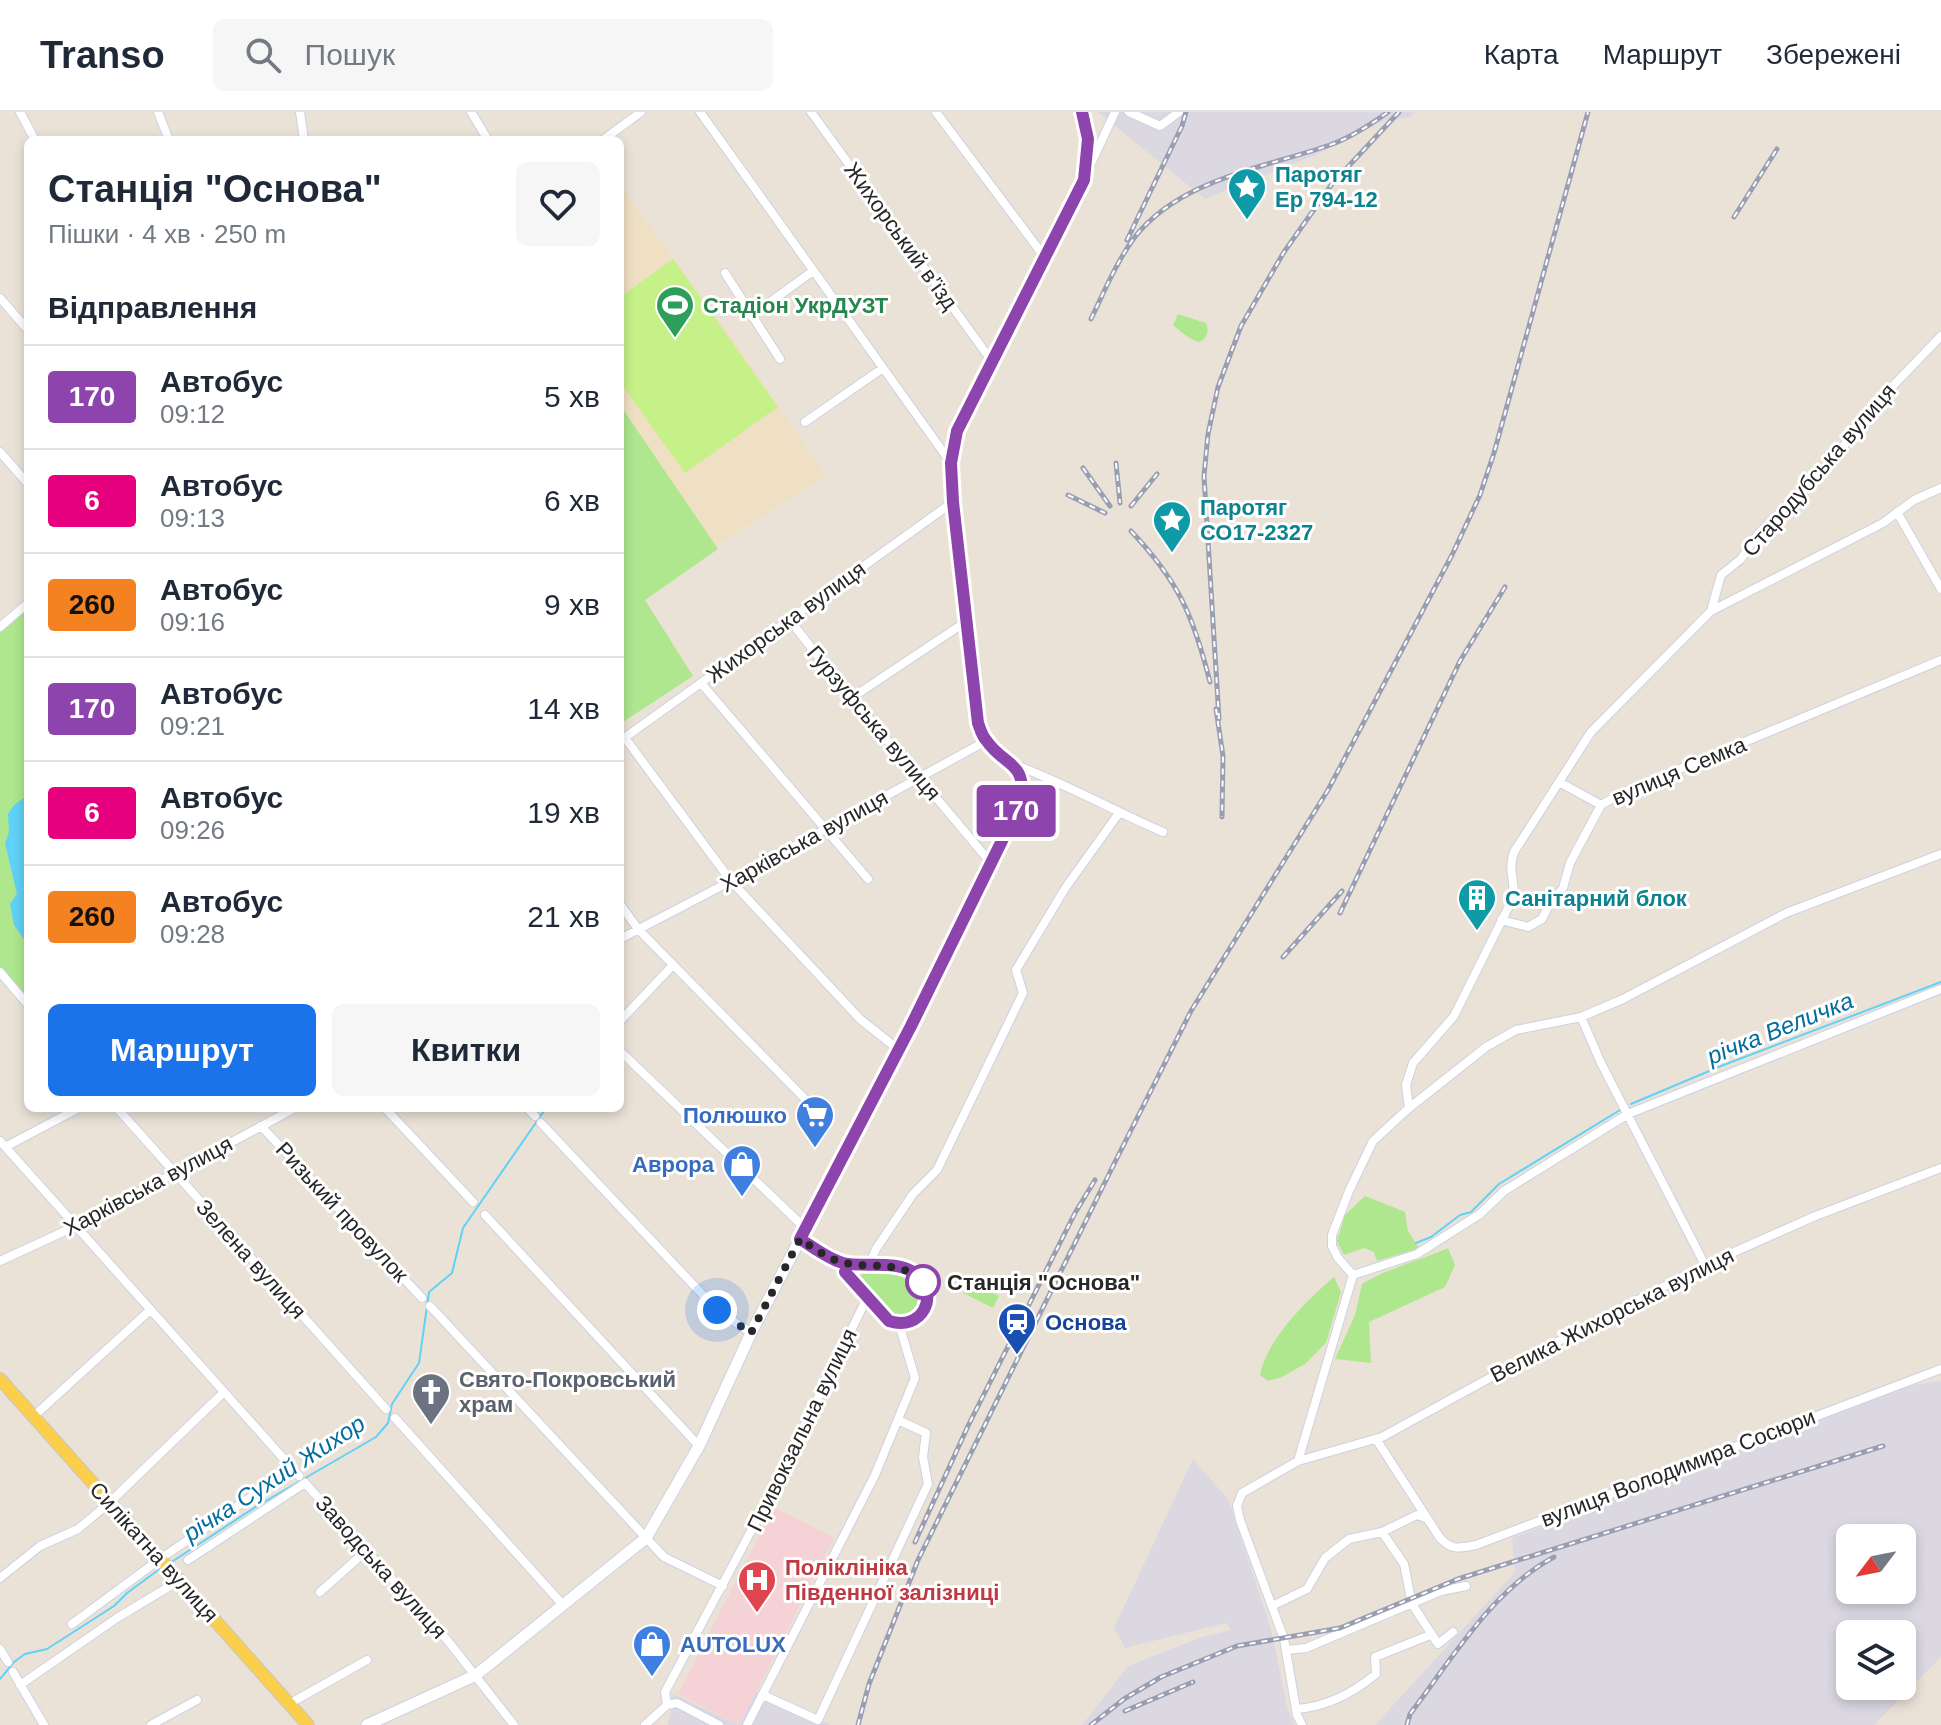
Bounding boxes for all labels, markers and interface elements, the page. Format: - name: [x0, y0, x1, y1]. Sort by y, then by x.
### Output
- search box: [213, 19, 773, 91]
- icon: search: [241, 33, 285, 77]
- text: Transo: [40, 34, 165, 76]
- text: Пошук: [305, 38, 395, 71]
- text: Карта: [1484, 39, 1559, 70]
- text: Маршрут: [1603, 39, 1722, 70]
- text: Збережені: [1766, 39, 1901, 70]
- street label: Жихорський в’їзд: [839, 158, 963, 315]
- button: heart: [516, 162, 600, 246]
- place label: Паротяг Ер 794-12: [1275, 162, 1378, 212]
- place icon: Паротяг Ер 794-12: [1226, 166, 1268, 221]
- text: Станція "Основа": [48, 168, 382, 210]
- text: Пішки · 4 хв · 250 m: [48, 219, 286, 249]
- sports icon: Стадіон УкрДУЗТ: [654, 284, 696, 339]
- text: Відправлення: [48, 291, 257, 324]
- place label: Стадіон УкрДУЗТ: [703, 293, 889, 318]
- text: Автобус: [160, 365, 283, 398]
- street label: Стародубська вулиця: [1737, 379, 1901, 561]
- text: 5 хв: [544, 380, 600, 413]
- text: 170: [69, 381, 115, 412]
- text: 09:12: [160, 399, 225, 429]
- text: Автобус: [160, 469, 283, 502]
- text: 6 хв: [544, 484, 600, 517]
- text: 6: [84, 485, 100, 516]
- place label: Паротяг СО17-2327: [1200, 495, 1313, 545]
- place icon: Паротяг СО17-2327: [1151, 499, 1193, 554]
- text: 09:13: [160, 503, 225, 533]
- street label: Жихорська вулиця: [702, 556, 870, 688]
- text: Автобус: [160, 573, 283, 606]
- text: 9 хв: [544, 588, 600, 621]
- text: 260: [69, 589, 115, 620]
- text: 09:16: [160, 607, 225, 637]
- street label: Гурзуфська вулиця: [802, 641, 946, 805]
- text: Автобус: [160, 677, 283, 710]
- text: 14 хв: [527, 692, 600, 725]
- text: 170: [69, 693, 115, 724]
- text: 09:21: [160, 711, 225, 741]
- street label: вулиця Семка: [1608, 731, 1750, 810]
- text: Автобус: [160, 781, 283, 814]
- street label: Харківська вулиця: [716, 785, 892, 897]
- line badge: 170: [970, 785, 1062, 837]
- text: 170: [993, 795, 1039, 826]
- text: 19 хв: [527, 796, 600, 829]
- text: 6: [84, 797, 100, 828]
- text: 09:26: [160, 815, 225, 845]
- building icon: Санітарний блок: [1456, 877, 1498, 932]
- text: Автобус: [160, 885, 283, 918]
- place label: Санітарний блок: [1505, 886, 1688, 911]
- text: 21 хв: [527, 900, 600, 933]
- text: 260: [69, 901, 115, 932]
- text: 09:28: [160, 919, 225, 949]
- water label: річка Величка: [1702, 986, 1857, 1070]
- button: Маршрут: [48, 1004, 316, 1096]
- button: Квитки: [332, 1004, 600, 1096]
- supermarket icon: Полюшко: [794, 1094, 836, 1149]
- place label: Полюшко: [683, 1103, 787, 1128]
- street label: Харківська вулиця: [59, 1131, 237, 1241]
- street label: Ризький провулок: [271, 1137, 413, 1287]
- shop icon: Аврора: [721, 1143, 763, 1198]
- place label: Аврора: [632, 1152, 715, 1177]
- street label: Зелена вулиця: [191, 1194, 311, 1324]
- street label: Велика Жихорська вулиця: [1486, 1243, 1738, 1387]
- marker: Станція "Основа": [906, 1265, 940, 1299]
- place label: Станція "Основа": [947, 1270, 1140, 1295]
- your location: [697, 1290, 737, 1330]
- station icon: Основа: [996, 1301, 1038, 1356]
- place label: Основа: [1045, 1310, 1127, 1335]
- street label: Привокзальна вулиця: [742, 1325, 862, 1535]
- place label: Свято-Покровський храм: [459, 1367, 676, 1417]
- church icon: Свято-Покровський храм: [410, 1371, 452, 1426]
- street label: вулиця Володимира Сосюри: [1537, 1404, 1819, 1532]
- water label: річка Сухий Жихор: [177, 1409, 370, 1547]
- street label: Силікатна вулиця: [85, 1477, 223, 1627]
- street label: Заводська вулиця: [310, 1490, 452, 1644]
- north arrow: [1836, 1524, 1916, 1604]
- map controls: [1836, 1524, 1916, 1700]
- place label: Поліклініка Південної залізниці: [785, 1555, 999, 1605]
- hospital icon: Поліклініка Південної залізниці: [736, 1559, 778, 1614]
- button: layers: [1836, 1620, 1916, 1700]
- shop icon: AUTOLUX: [631, 1623, 673, 1678]
- place label: AUTOLUX: [680, 1632, 786, 1657]

